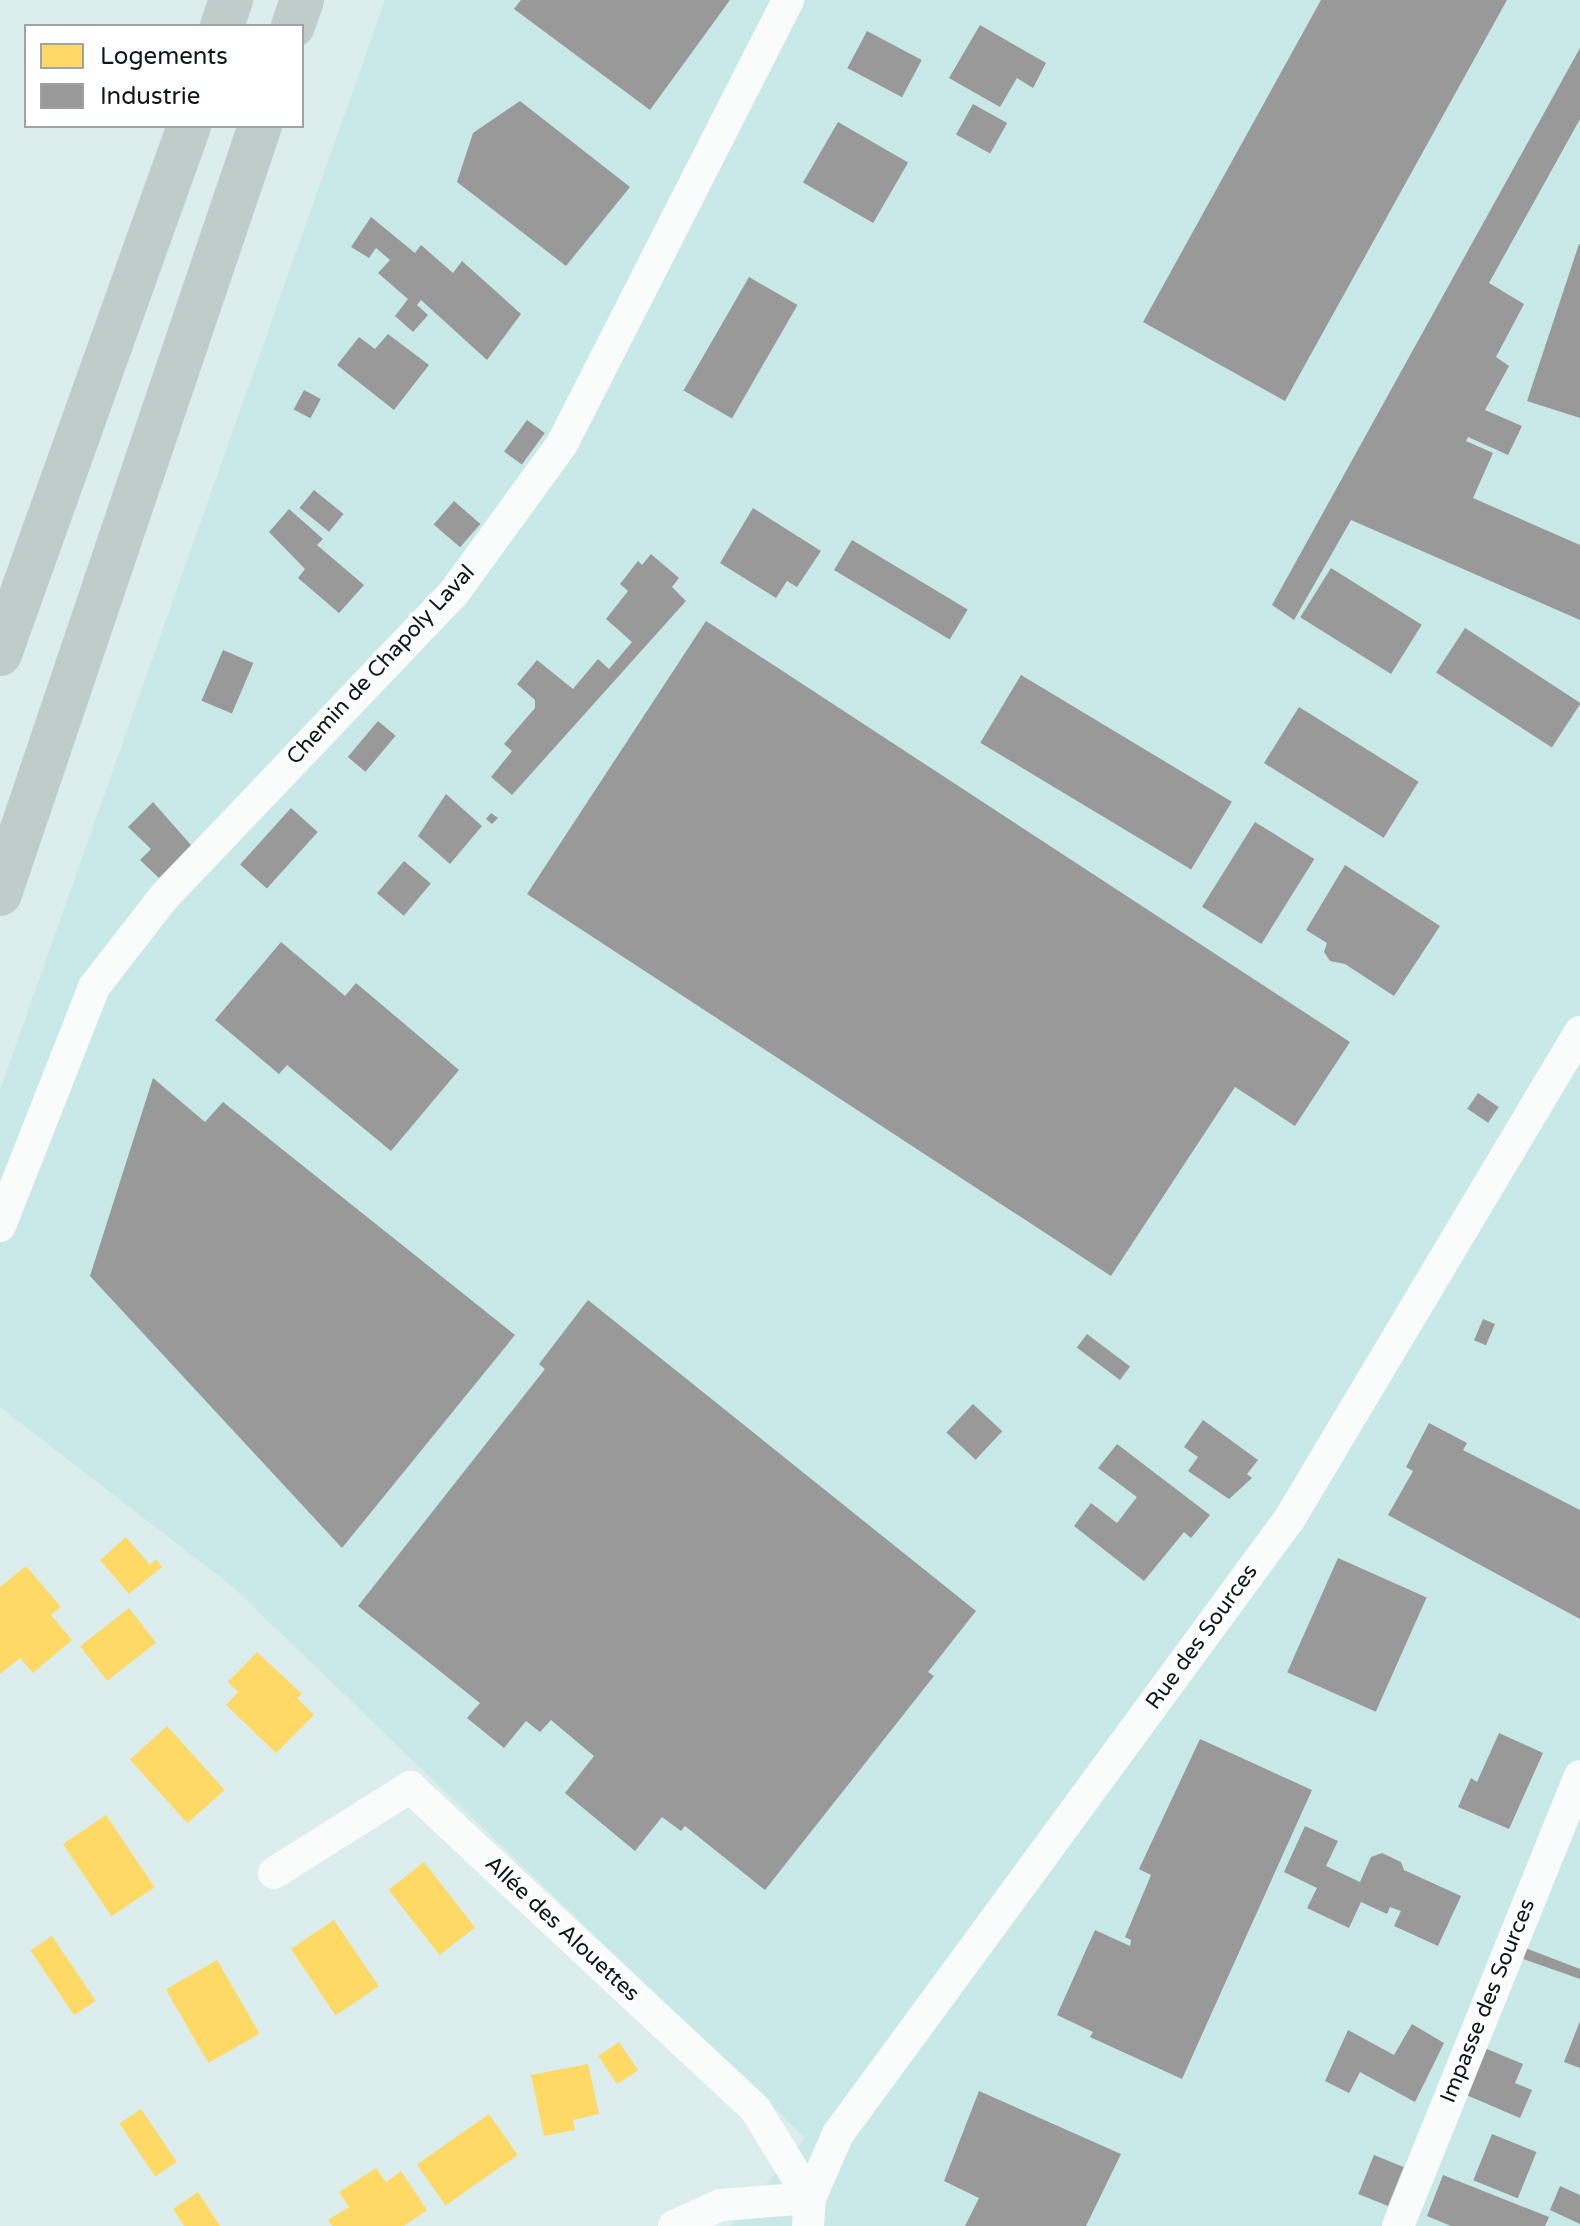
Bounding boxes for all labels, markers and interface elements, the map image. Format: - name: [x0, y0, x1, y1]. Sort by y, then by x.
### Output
- legend: [24, 24, 304, 128]
- text: Logements: [100, 42, 228, 71]
- text: Industrie: [100, 82, 200, 111]
- street label: Chemin de Chapoly Laval: [281, 560, 481, 770]
- street label: Rue des Sources: [1141, 1559, 1263, 1715]
- street label: Allée des Alouettes: [479, 1851, 645, 2007]
- street label: Impasse des Sources: [1435, 1895, 1541, 2107]

